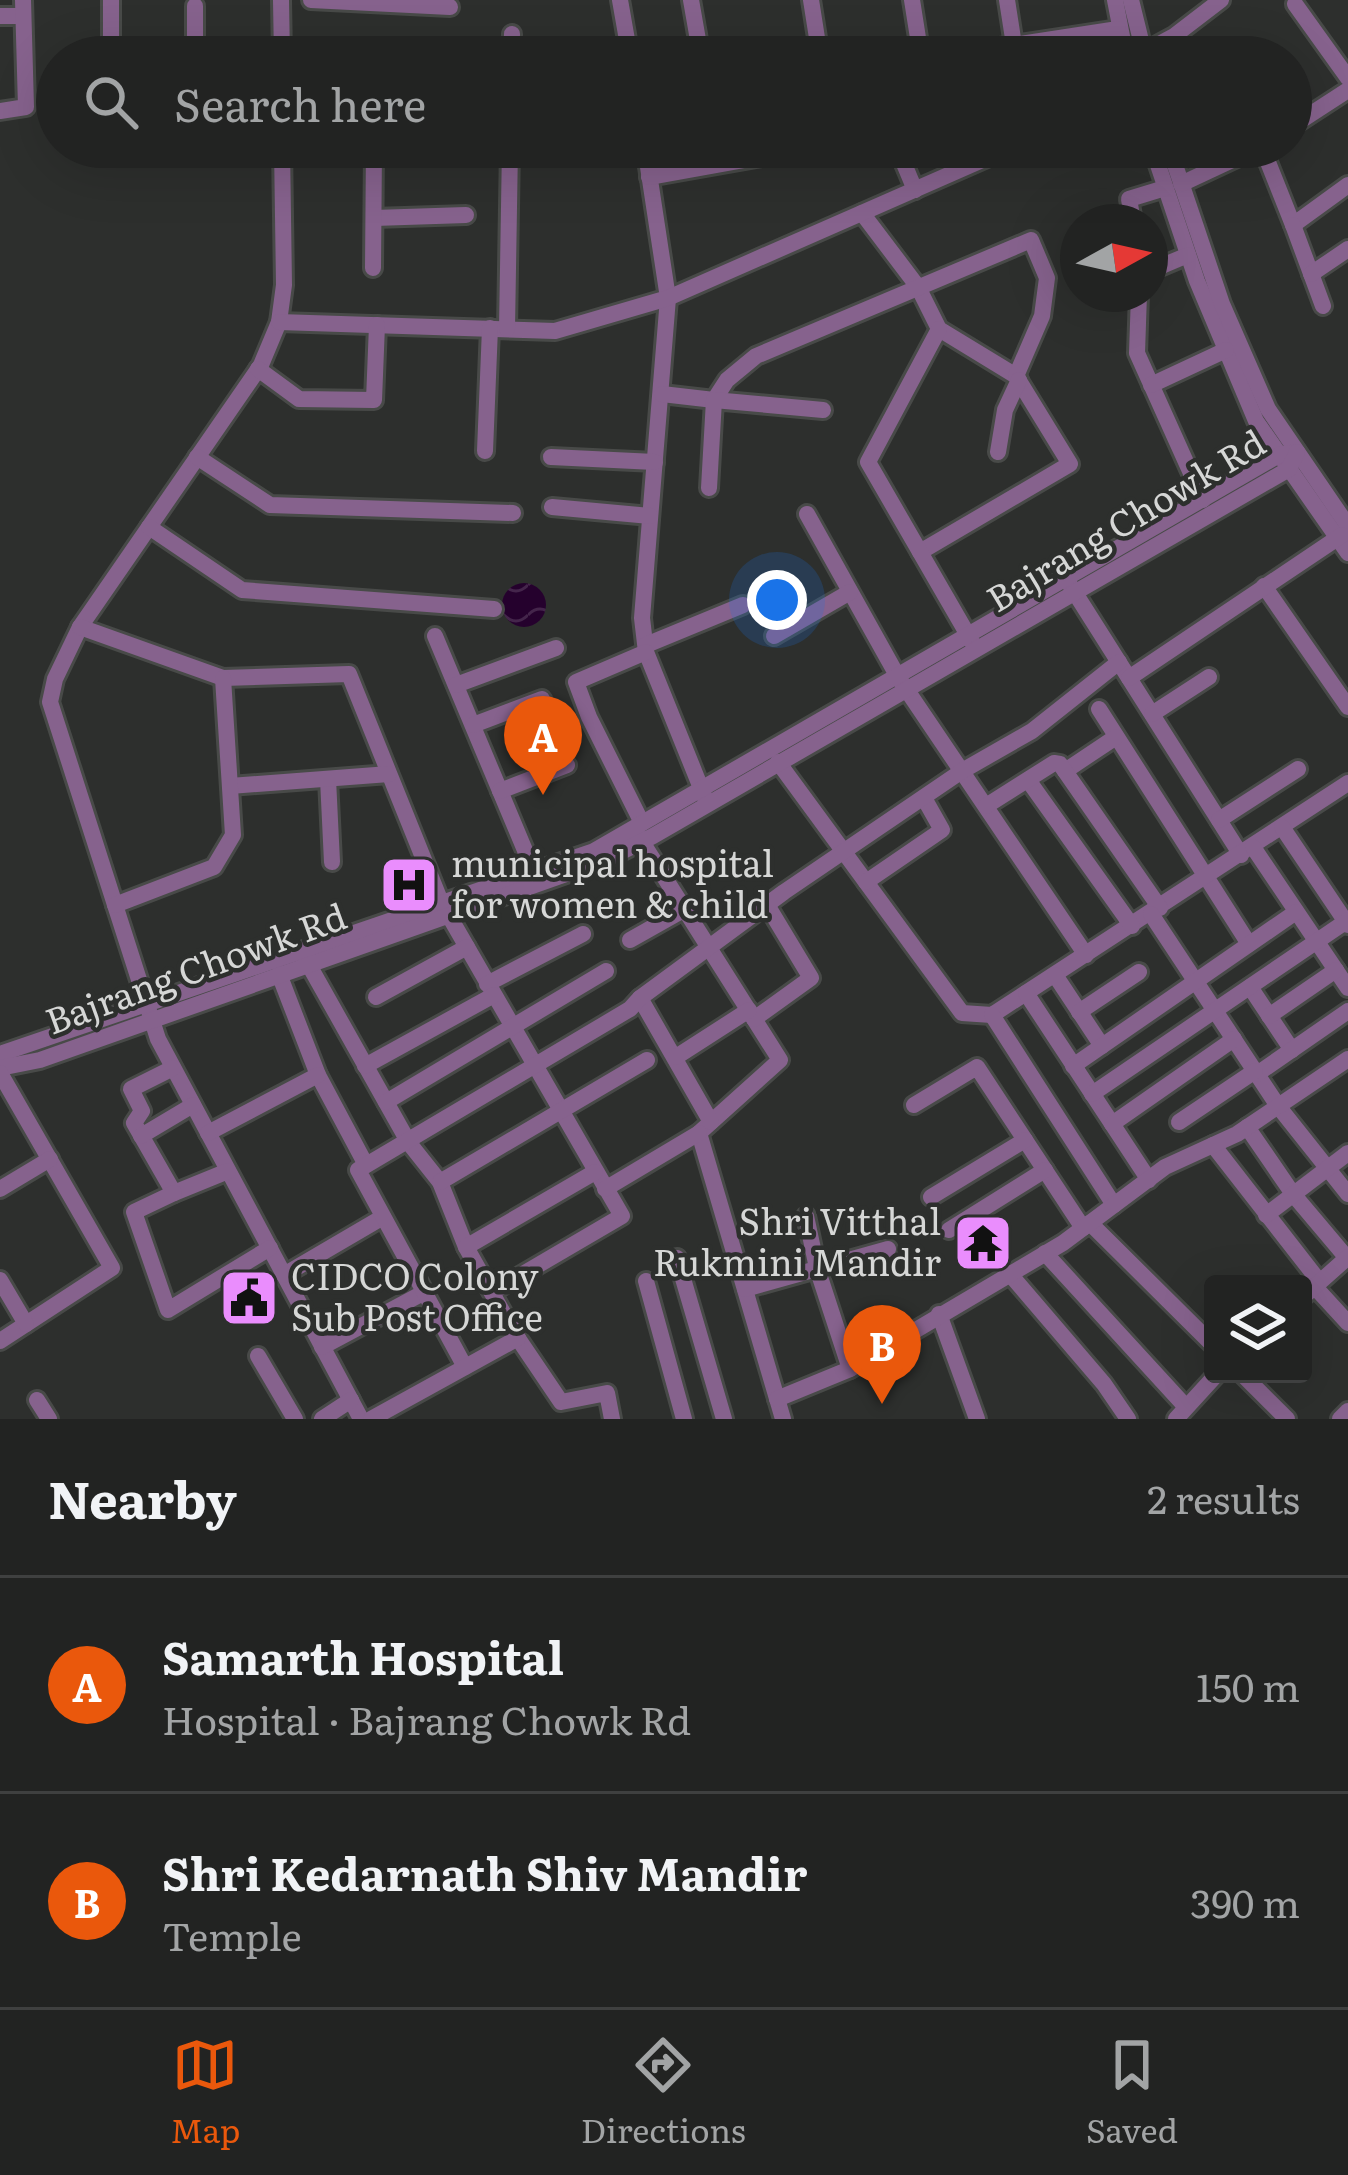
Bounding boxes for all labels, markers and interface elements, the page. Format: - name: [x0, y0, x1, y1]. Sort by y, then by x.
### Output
- search box: [36, 36, 1312, 168]
- icon: search: [78, 69, 144, 135]
- text: Search here: [174, 69, 426, 136]
- north arrow: [1060, 204, 1168, 312]
- street label: Bajrang Chowk Rd: [975, 415, 1274, 623]
- your location: [747, 570, 807, 630]
- pin: A: [504, 696, 582, 795]
- place label: municipal hospital for women & child: [451, 835, 774, 929]
- hospital icon: municipal hospital for women & child: [378, 854, 440, 916]
- street label: Bajrang Chowk Rd: [37, 888, 353, 1046]
- place label: Shri Vitthal Rukmini Mandir: [653, 1193, 941, 1287]
- temple icon: Shri Vitthal Rukmini Mandir: [952, 1212, 1014, 1274]
- place label: CIDCO Colony Sub Post Office: [291, 1248, 543, 1342]
- public building icon: CIDCO Colony Sub Post Office: [218, 1267, 280, 1329]
- map controls: [1204, 1275, 1312, 1383]
- button: layers: [1204, 1275, 1312, 1383]
- pin: B: [843, 1305, 921, 1404]
- text: Nearby: [48, 1459, 237, 1535]
- text: 2 results: [1147, 1468, 1300, 1526]
- text: Samarth Hospital: [162, 1622, 564, 1689]
- text: A: [72, 1656, 102, 1714]
- text: 150 m: [1196, 1656, 1300, 1714]
- text: Hospital · Bajrang Chowk Rd: [162, 1689, 691, 1747]
- text: Shri Kedarnath Shiv Mandir: [162, 1838, 807, 1905]
- text: B: [74, 1872, 100, 1930]
- text: 390 m: [1190, 1872, 1300, 1930]
- text: Temple: [162, 1905, 302, 1963]
- tab: Map: [170, 2032, 240, 2153]
- tab: Directions: [581, 2032, 746, 2153]
- tab: Saved: [1086, 2032, 1178, 2153]

